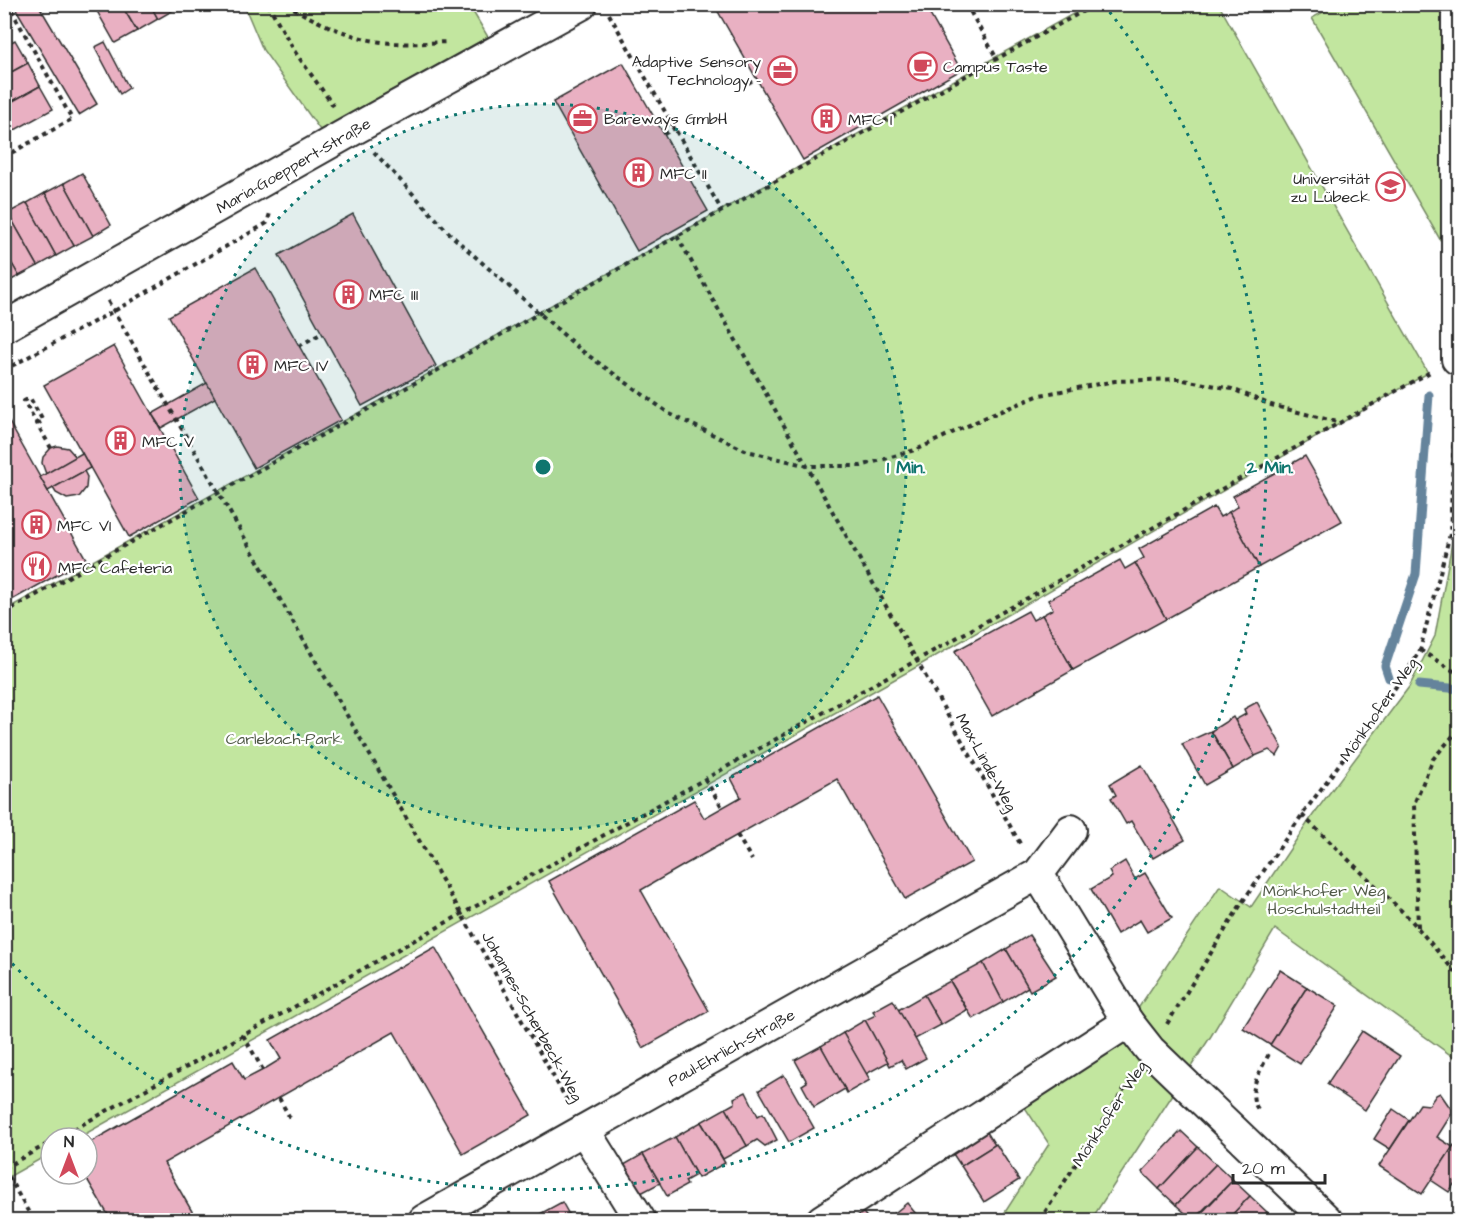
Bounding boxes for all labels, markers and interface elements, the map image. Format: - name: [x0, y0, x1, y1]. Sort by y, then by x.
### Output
- cafe icon: Campus Taste: [906, 50, 938, 82]
- place label: Adaptive Sensory Technology -: [632, 51, 761, 92]
- office icon: Adaptive Sensory Technology -: [766, 54, 798, 86]
- place label: Campus Taste: [943, 56, 1048, 78]
- office icon: Bareways GmbH: [567, 102, 599, 134]
- building icon: MFC I: [811, 103, 843, 135]
- place label: Bareways GmbH: [604, 108, 728, 131]
- place label: MFC I: [848, 109, 892, 131]
- street label: Maria-Goeppert-Straße: [212, 112, 375, 219]
- building icon: MFC II: [623, 157, 655, 189]
- place label: MFC II: [660, 163, 707, 185]
- place label: Universität zu Lübeck: [1291, 168, 1371, 208]
- school or university icon: Universität zu Lübeck: [1375, 171, 1407, 203]
- building icon: MFC III: [332, 278, 364, 310]
- place label: MFC III: [369, 284, 418, 306]
- building icon: MFC IV: [237, 349, 269, 381]
- place label: MFC IV: [274, 355, 329, 377]
- building icon: MFC V: [105, 425, 137, 457]
- place label: MFC V: [142, 431, 194, 453]
- text: 1 Min.: [887, 455, 926, 480]
- text: 2 Min.: [1246, 455, 1294, 480]
- centre of rings: [533, 457, 553, 477]
- building icon: MFC VI: [20, 509, 52, 541]
- place label: MFC VI: [57, 515, 112, 537]
- restaurant icon: MFC Cafeteria: [21, 551, 53, 583]
- place label: MFC Cafeteria: [58, 557, 172, 579]
- street label: Mönkhofer Weg: [1335, 653, 1424, 767]
- street label: Max-Linde-Weg: [949, 709, 1022, 816]
- park label: Carlebach-Park: [226, 728, 342, 750]
- park label: Mönkhofer Weg Hoschulstadtteil: [1263, 880, 1385, 920]
- street label: Johannes-Scherbeck-Weg: [475, 927, 588, 1106]
- street label: Paul-Ehrlich-Straße: [664, 1004, 799, 1092]
- street label: Mönkhofer Weg: [1067, 1056, 1153, 1171]
- north arrow: [39, 1126, 99, 1186]
- text: N: [64, 1131, 74, 1153]
- scale bar: [1233, 1147, 1324, 1185]
- text: 20 m: [1242, 1156, 1285, 1181]

